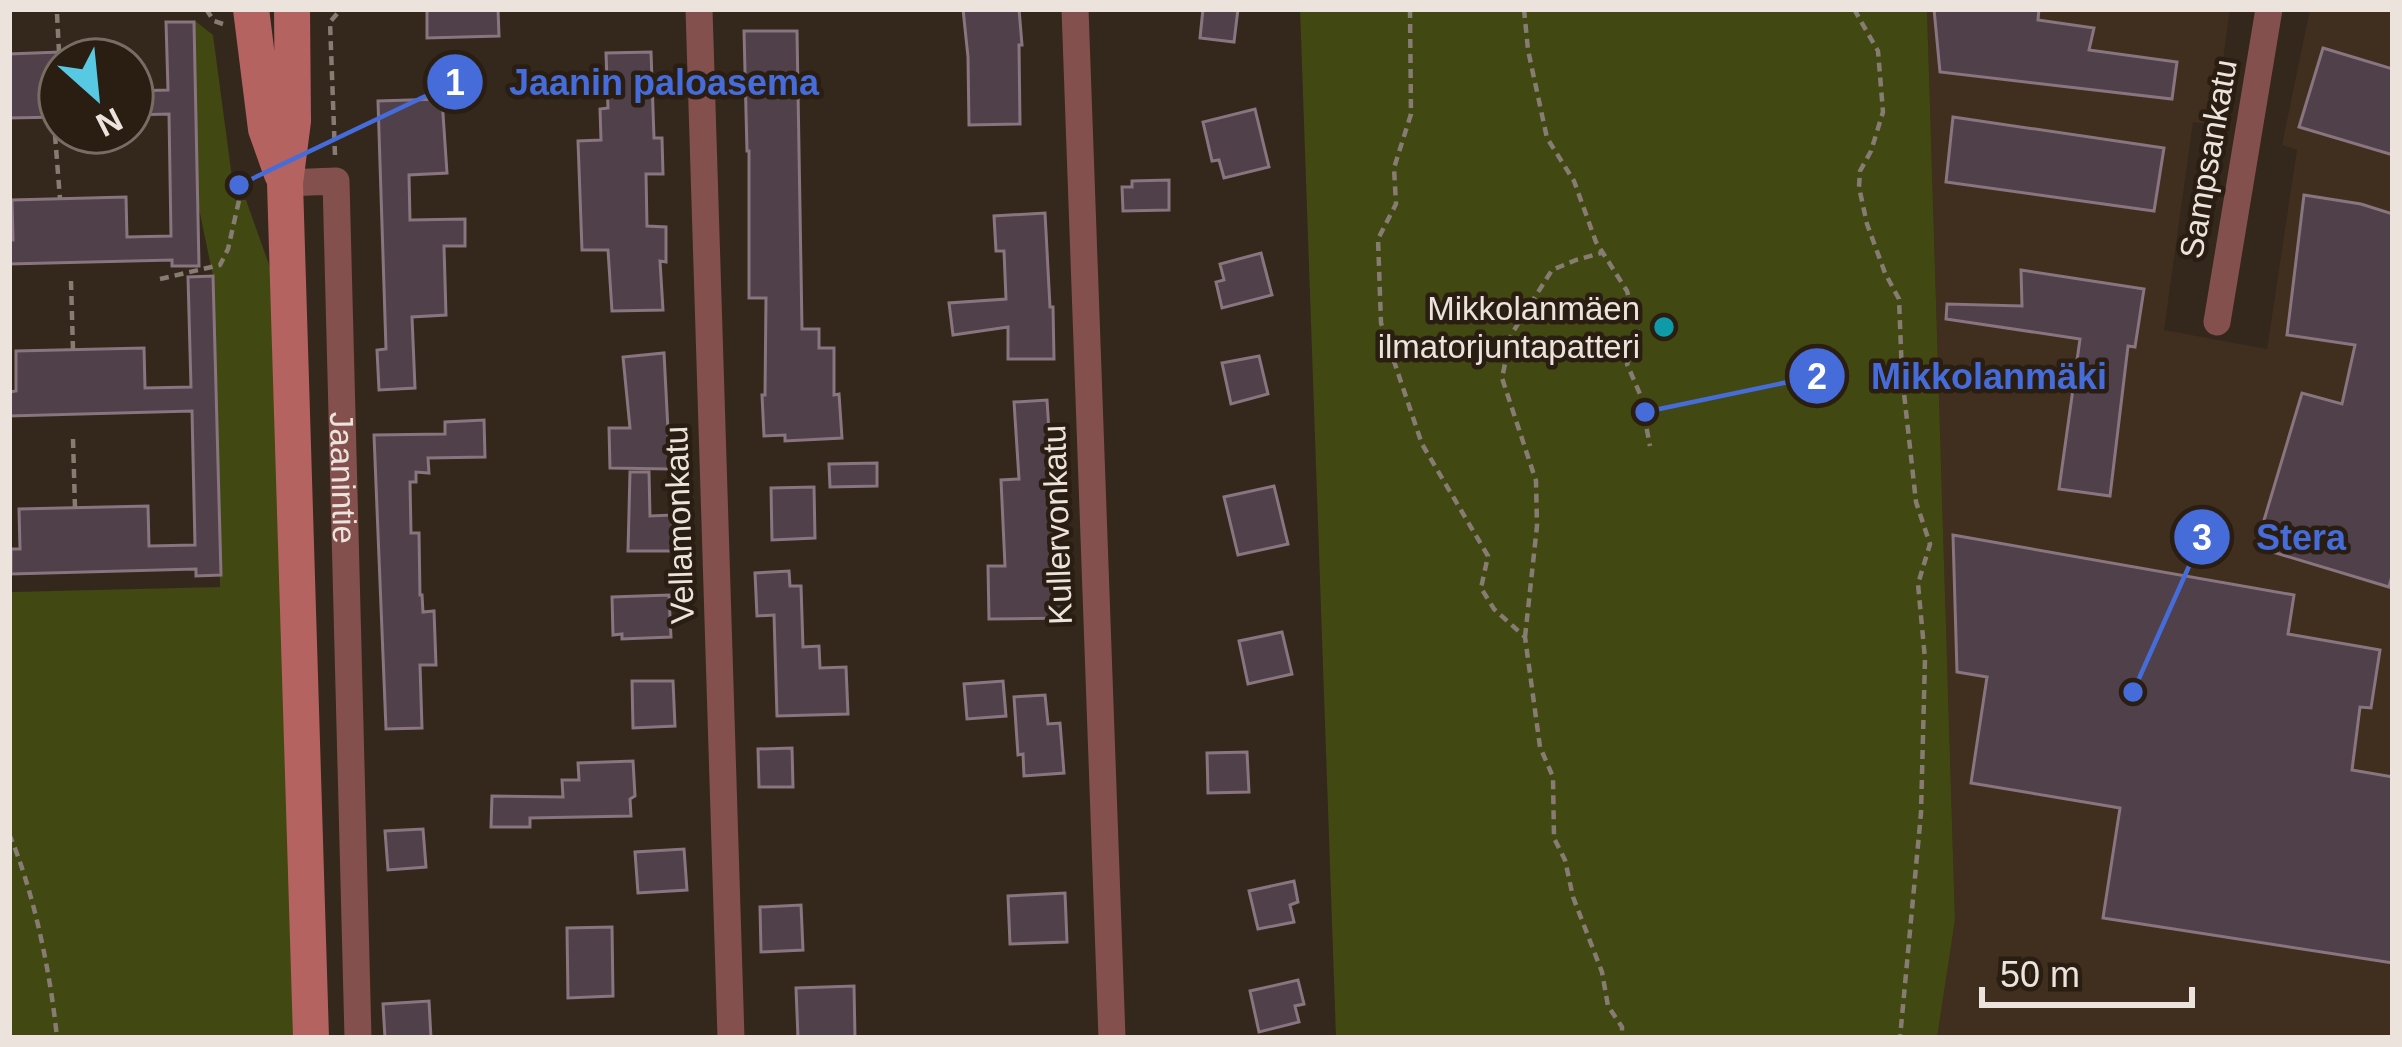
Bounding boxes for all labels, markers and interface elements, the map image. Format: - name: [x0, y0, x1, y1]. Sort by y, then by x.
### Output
- north arrow: [36, 36, 156, 156]
- callout: Jaanin paloasema: [425, 46, 843, 118]
- street label: Sampsankatu: [2172, 56, 2244, 262]
- text: 1: [445, 62, 465, 103]
- text: Jaanin paloasema: [509, 62, 820, 103]
- text: N: [90, 100, 128, 144]
- place label: Mikkolanmäen ilmatorjuntapatteri: [1378, 290, 1640, 365]
- marker: Mikkolanmäen ilmatorjuntapatteri: [1651, 314, 1677, 340]
- callout: Mikkolanmäki: [1787, 340, 2131, 412]
- text: 2: [1807, 356, 1827, 397]
- text: Mikkolanmäki: [1871, 356, 2107, 397]
- street label: Jaanintie: [323, 411, 364, 544]
- street label: Kullervonkatu: [1035, 424, 1079, 626]
- street label: Vellamonkatu: [657, 425, 701, 625]
- callout: Stera: [2172, 501, 2370, 573]
- text: 3: [2192, 517, 2212, 558]
- text: Stera: [2256, 517, 2347, 558]
- scale bar: [1982, 933, 2192, 1007]
- text: 50 m: [2000, 954, 2080, 995]

